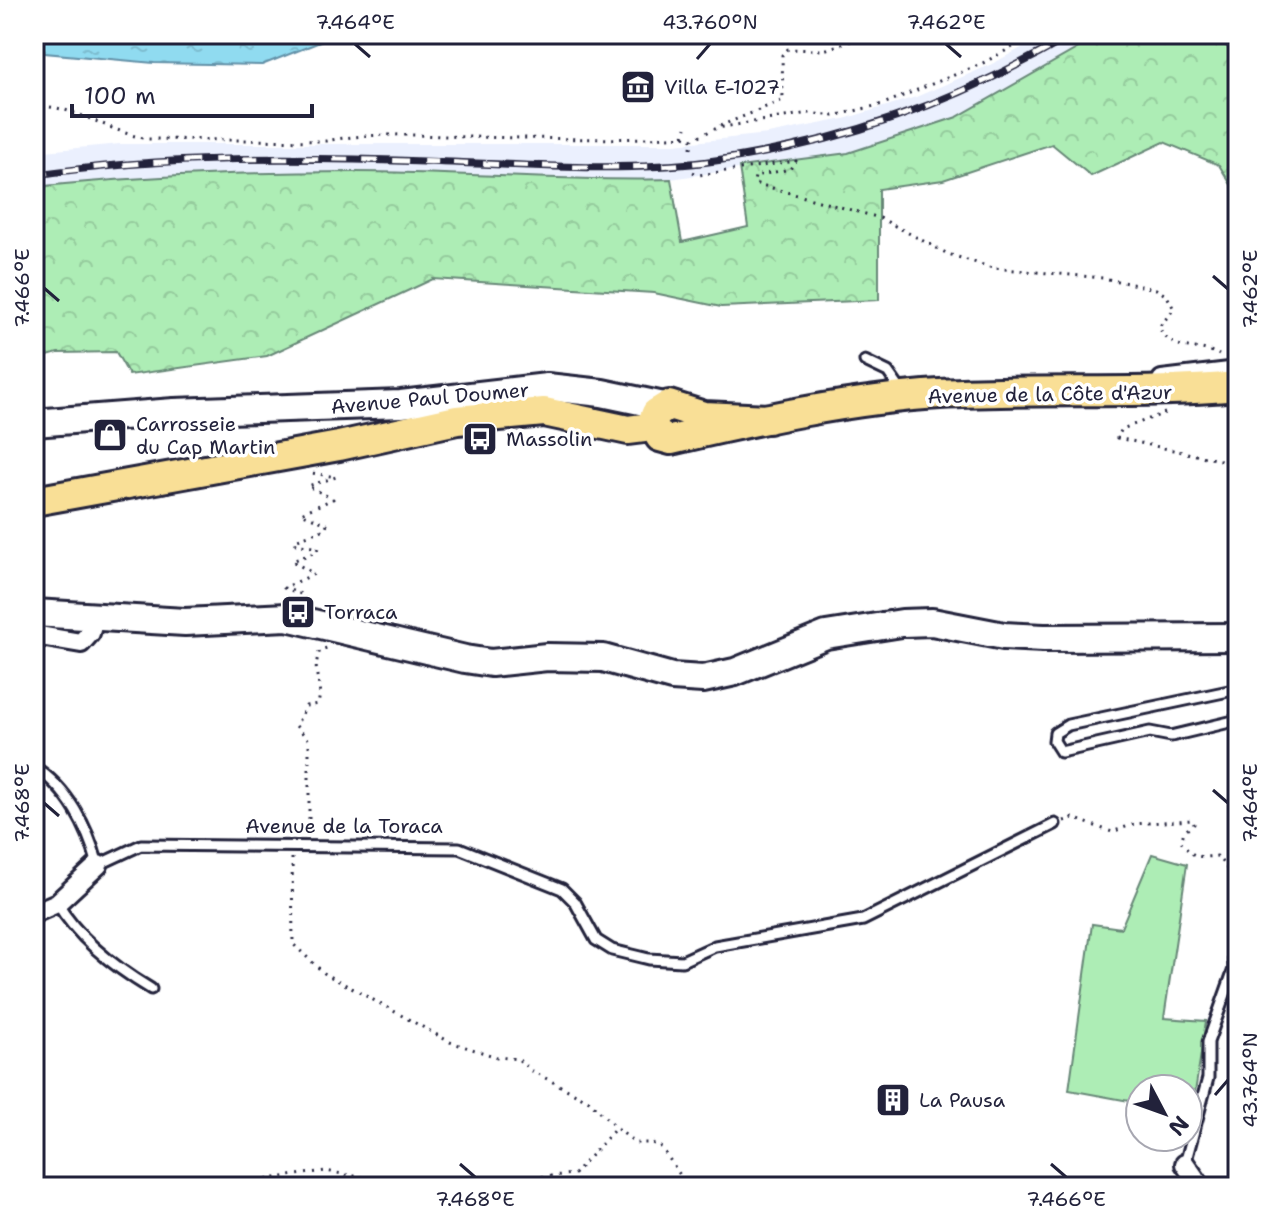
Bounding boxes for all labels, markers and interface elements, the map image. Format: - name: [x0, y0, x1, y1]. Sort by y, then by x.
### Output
- text: 7.464°E: [315, 9, 395, 35]
- text: 43.760°N: [662, 9, 758, 35]
- text: 7.462°E: [907, 9, 985, 35]
- scale bar: [72, 68, 312, 118]
- museum icon: Villa E-1027: [619, 68, 657, 106]
- place label: Villa E-1027: [664, 74, 780, 100]
- text: 100 m: [84, 80, 156, 112]
- text: 7.466°E: [9, 248, 35, 328]
- text: 7.462°E: [1237, 250, 1263, 328]
- street label: Avenue Paul Doumer: [330, 376, 530, 420]
- street label: Avenue de la Côte d'Azur: [927, 379, 1173, 409]
- place label: Carrosseie du Cap Martin: [136, 411, 275, 460]
- shop icon: Carrosseie du Cap Martin: [91, 416, 129, 454]
- bus stop icon: Massolin: [461, 420, 499, 458]
- place label: Massolin: [506, 426, 592, 452]
- bus stop icon: Torraca: [279, 593, 317, 631]
- place label: Torraca: [324, 599, 398, 625]
- text: 7.468°E: [9, 763, 35, 843]
- text: 7.464°E: [1237, 763, 1263, 843]
- street label: Avenue de la Toraca: [245, 813, 443, 839]
- text: 43.764°N: [1237, 1032, 1263, 1128]
- north arrow: [1124, 1073, 1204, 1153]
- building icon: La Pausa: [874, 1081, 912, 1119]
- place label: La Pausa: [919, 1087, 1006, 1113]
- text: N: [1162, 1110, 1195, 1142]
- text: 7.468°E: [435, 1186, 515, 1212]
- text: 7.466°E: [1026, 1186, 1106, 1212]

